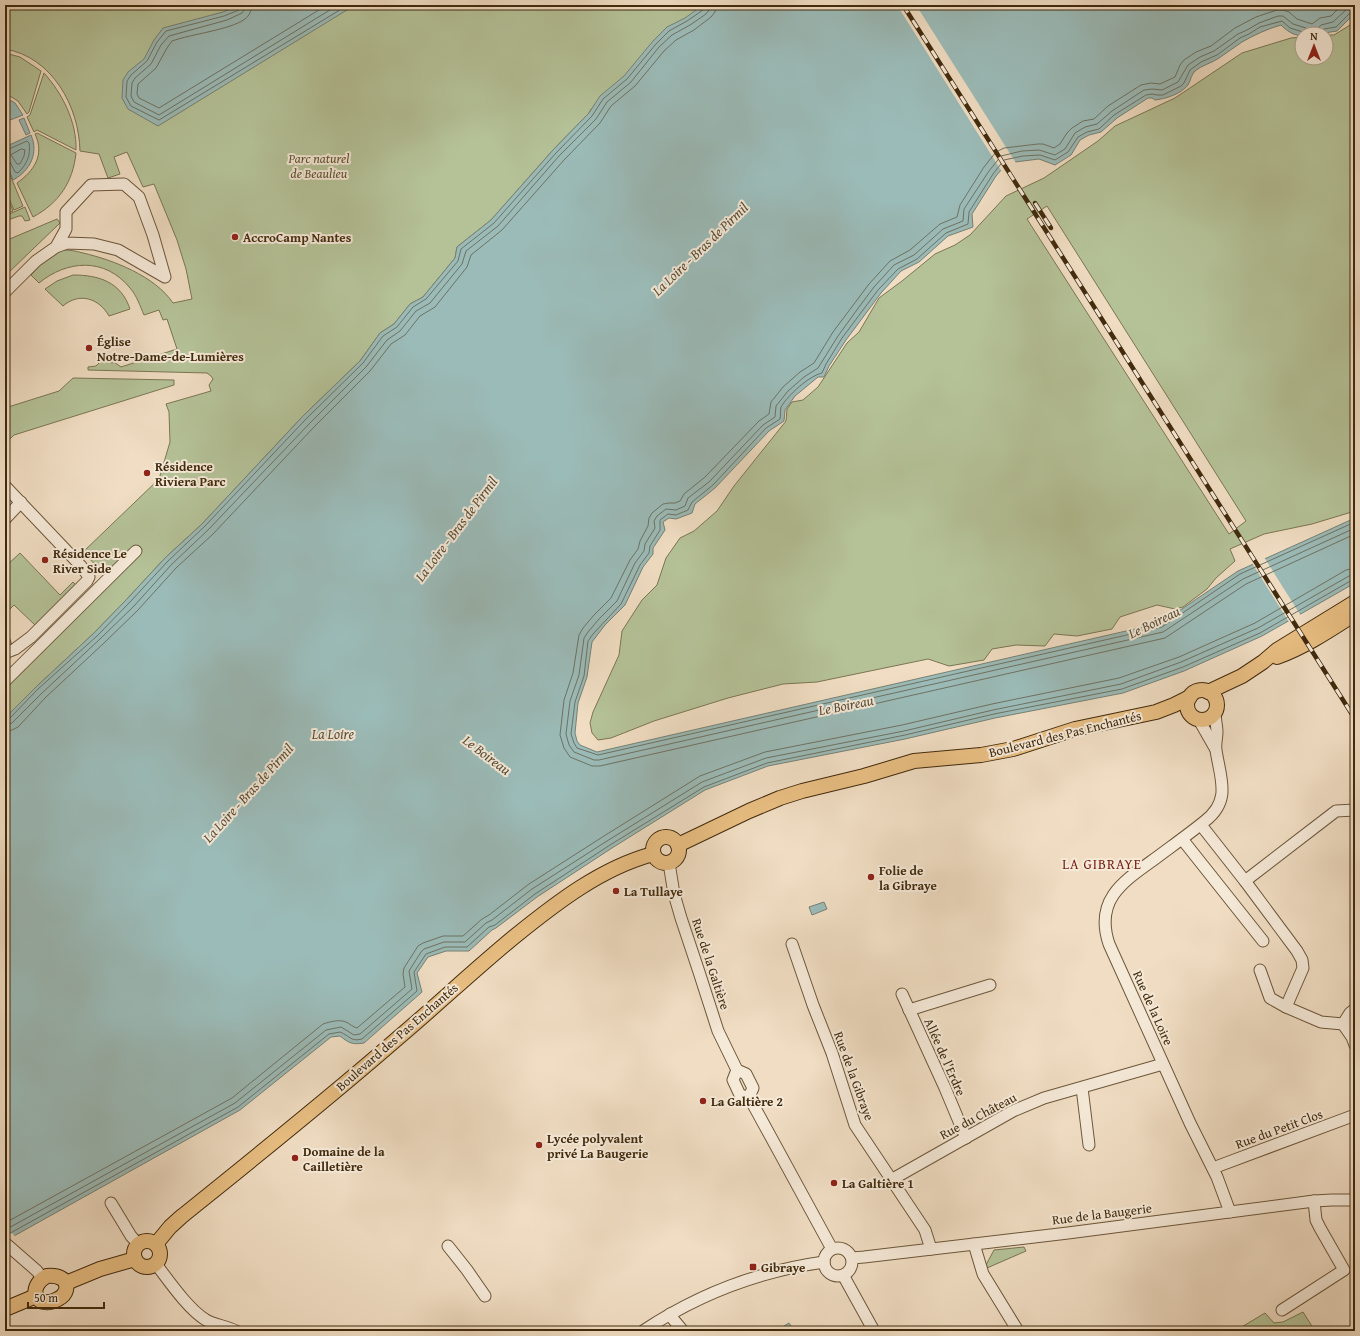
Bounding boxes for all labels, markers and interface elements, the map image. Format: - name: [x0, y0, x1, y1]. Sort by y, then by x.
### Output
- north arrow: [1294, 26, 1334, 66]
- text: N: [1310, 28, 1318, 44]
- park label: Parc naturel de Beaulieu: [287, 149, 350, 183]
- water label: La Loire - Bras de Pirmil: [647, 197, 753, 301]
- place label: AccroCamp Nantes: [243, 228, 352, 247]
- marker: AccroCamp Nantes: [230, 232, 240, 242]
- place label: Église Notre-Dame-de-Lumières: [97, 332, 244, 366]
- marker: Église Notre-Dame-de-Lumières: [84, 343, 94, 353]
- place label: Résidence Riviera Parc: [155, 457, 226, 491]
- marker: Résidence Riviera Parc: [142, 468, 152, 478]
- water label: La Loire - Bras de Pirmil: [409, 472, 502, 586]
- place label: Résidence Le River Side: [53, 544, 127, 578]
- marker: Résidence Le River Side: [40, 555, 50, 565]
- water label: Le Boireau: [1124, 601, 1183, 644]
- water label: Le Boireau: [816, 690, 875, 720]
- street label: Boulevard des Pas Enchantés: [987, 706, 1143, 762]
- water label: La Loire: [311, 724, 354, 744]
- water label: Le Boireau: [458, 730, 515, 780]
- water label: La Loire - Bras de Pirmil: [198, 739, 298, 847]
- district label: LA GIBRAYE: [1062, 854, 1142, 874]
- place label: Folie de la Gibraye: [879, 861, 937, 895]
- marker: Folie de la Gibraye: [866, 872, 876, 882]
- place label: La Tullaye: [624, 882, 683, 901]
- marker: La Tullaye: [611, 886, 621, 896]
- street label: Rue de la Galtière: [687, 916, 735, 1012]
- street label: Rue de la Loire: [1128, 968, 1178, 1048]
- street label: Boulevard des Pas Enchantés: [332, 979, 462, 1095]
- street label: Allée de l'Erdre: [919, 1015, 971, 1099]
- street label: Rue de la Gibraye: [829, 1029, 879, 1123]
- street label: Rue du Château: [936, 1088, 1020, 1144]
- place label: La Galtière 2: [711, 1092, 783, 1111]
- marker: La Galtière 2: [698, 1096, 708, 1106]
- street label: Rue du Petit Clos: [1233, 1104, 1325, 1154]
- place label: Lycée polyvalent privé La Baugerie: [547, 1129, 648, 1163]
- marker: Lycée polyvalent privé La Baugerie: [534, 1140, 544, 1150]
- place label: Domaine de la Cailletière: [303, 1142, 385, 1176]
- marker: Domaine de la Cailletière: [290, 1153, 300, 1163]
- place label: La Galtière 1: [842, 1174, 914, 1193]
- marker: La Galtière 1: [829, 1178, 839, 1188]
- street label: Rue de la Baugerie: [1051, 1198, 1153, 1230]
- place label: Gibraye: [761, 1258, 805, 1277]
- marker: Gibraye: [748, 1262, 758, 1272]
- scale bar: [28, 1284, 104, 1310]
- text: 50 m: [34, 1289, 58, 1306]

